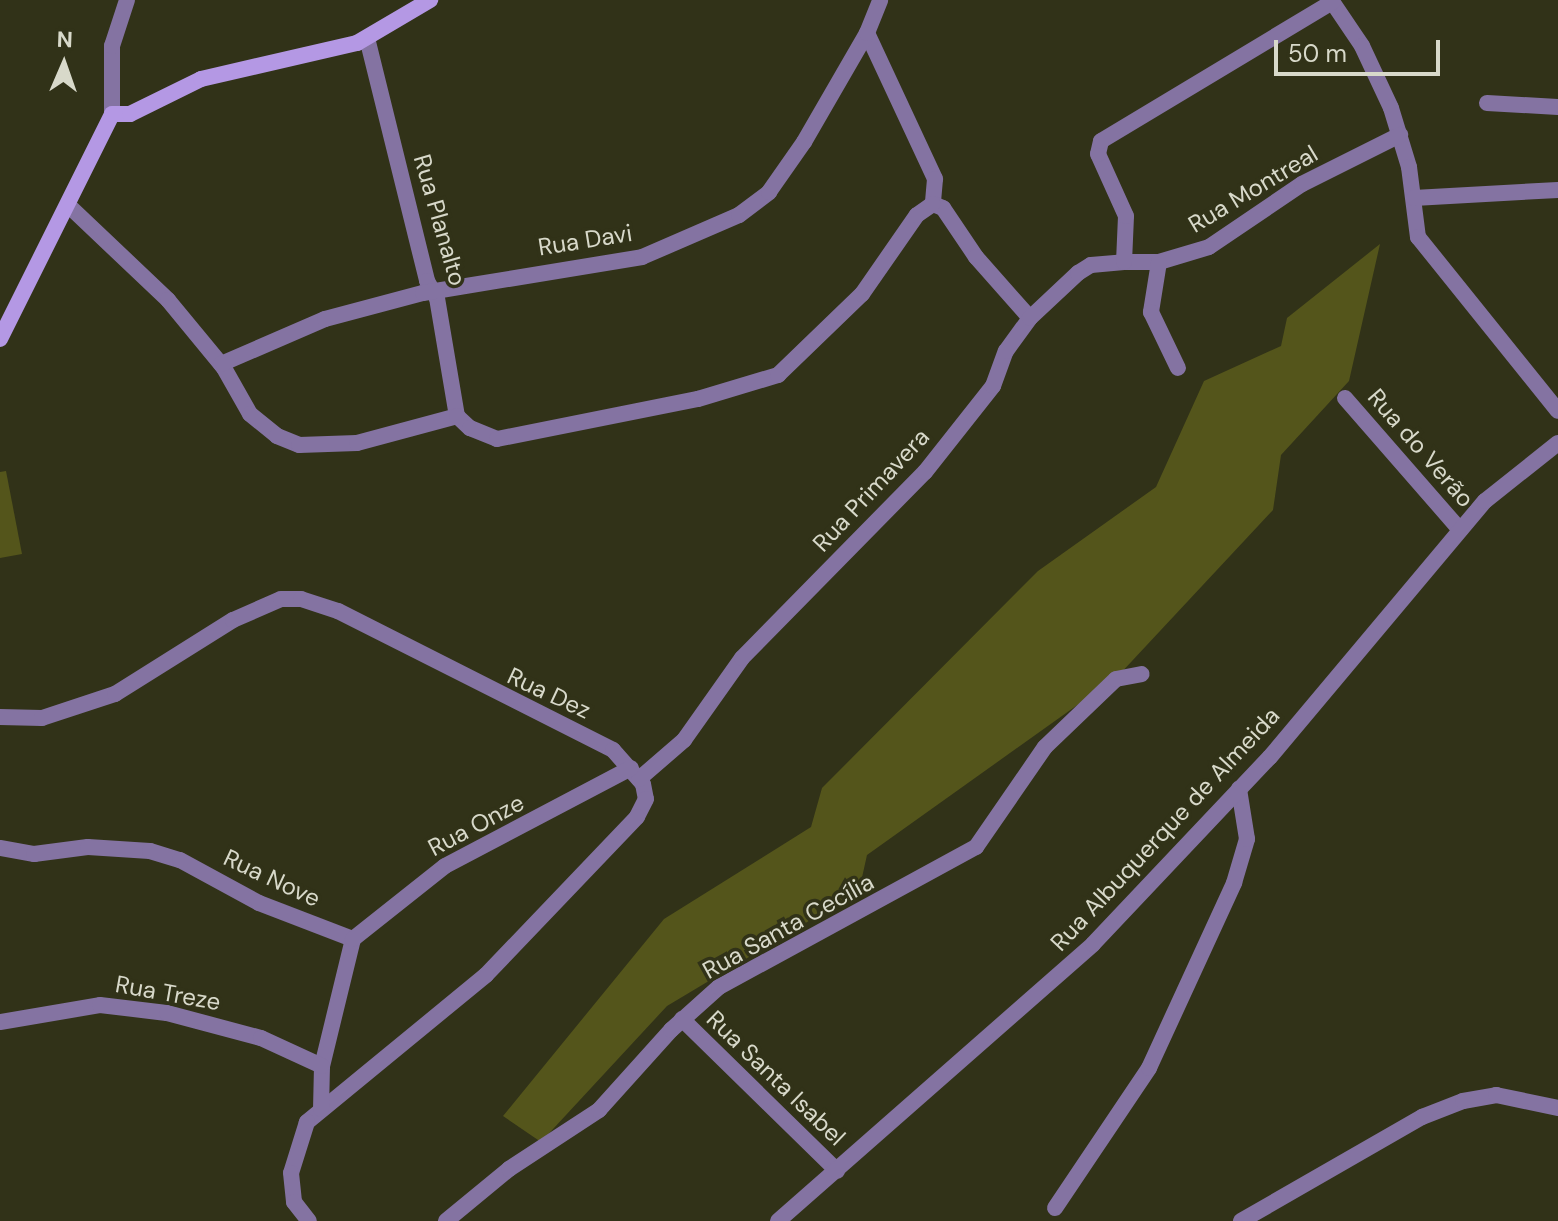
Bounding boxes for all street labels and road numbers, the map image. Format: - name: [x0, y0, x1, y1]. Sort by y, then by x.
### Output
- street label: Rua Montreal: [1183, 139, 1323, 239]
- street label: Rua Planalto: [408, 151, 472, 289]
- street label: Rua Davi: [536, 218, 634, 262]
- street label: Rua do Verão: [1362, 383, 1480, 513]
- street label: Rua Primavera: [807, 423, 935, 557]
- street label: Rua Dez: [503, 661, 595, 725]
- street label: Rua Albuquerque de Almeida: [1045, 701, 1285, 957]
- street label: Rua Onze: [423, 788, 529, 862]
- street label: Rua Nove: [219, 843, 325, 913]
- street label: Rua Santa Cecília: [697, 867, 879, 985]
- street label: Rua Treze: [113, 970, 223, 1016]
- street label: Rua Santa Isabel: [701, 1005, 851, 1151]

